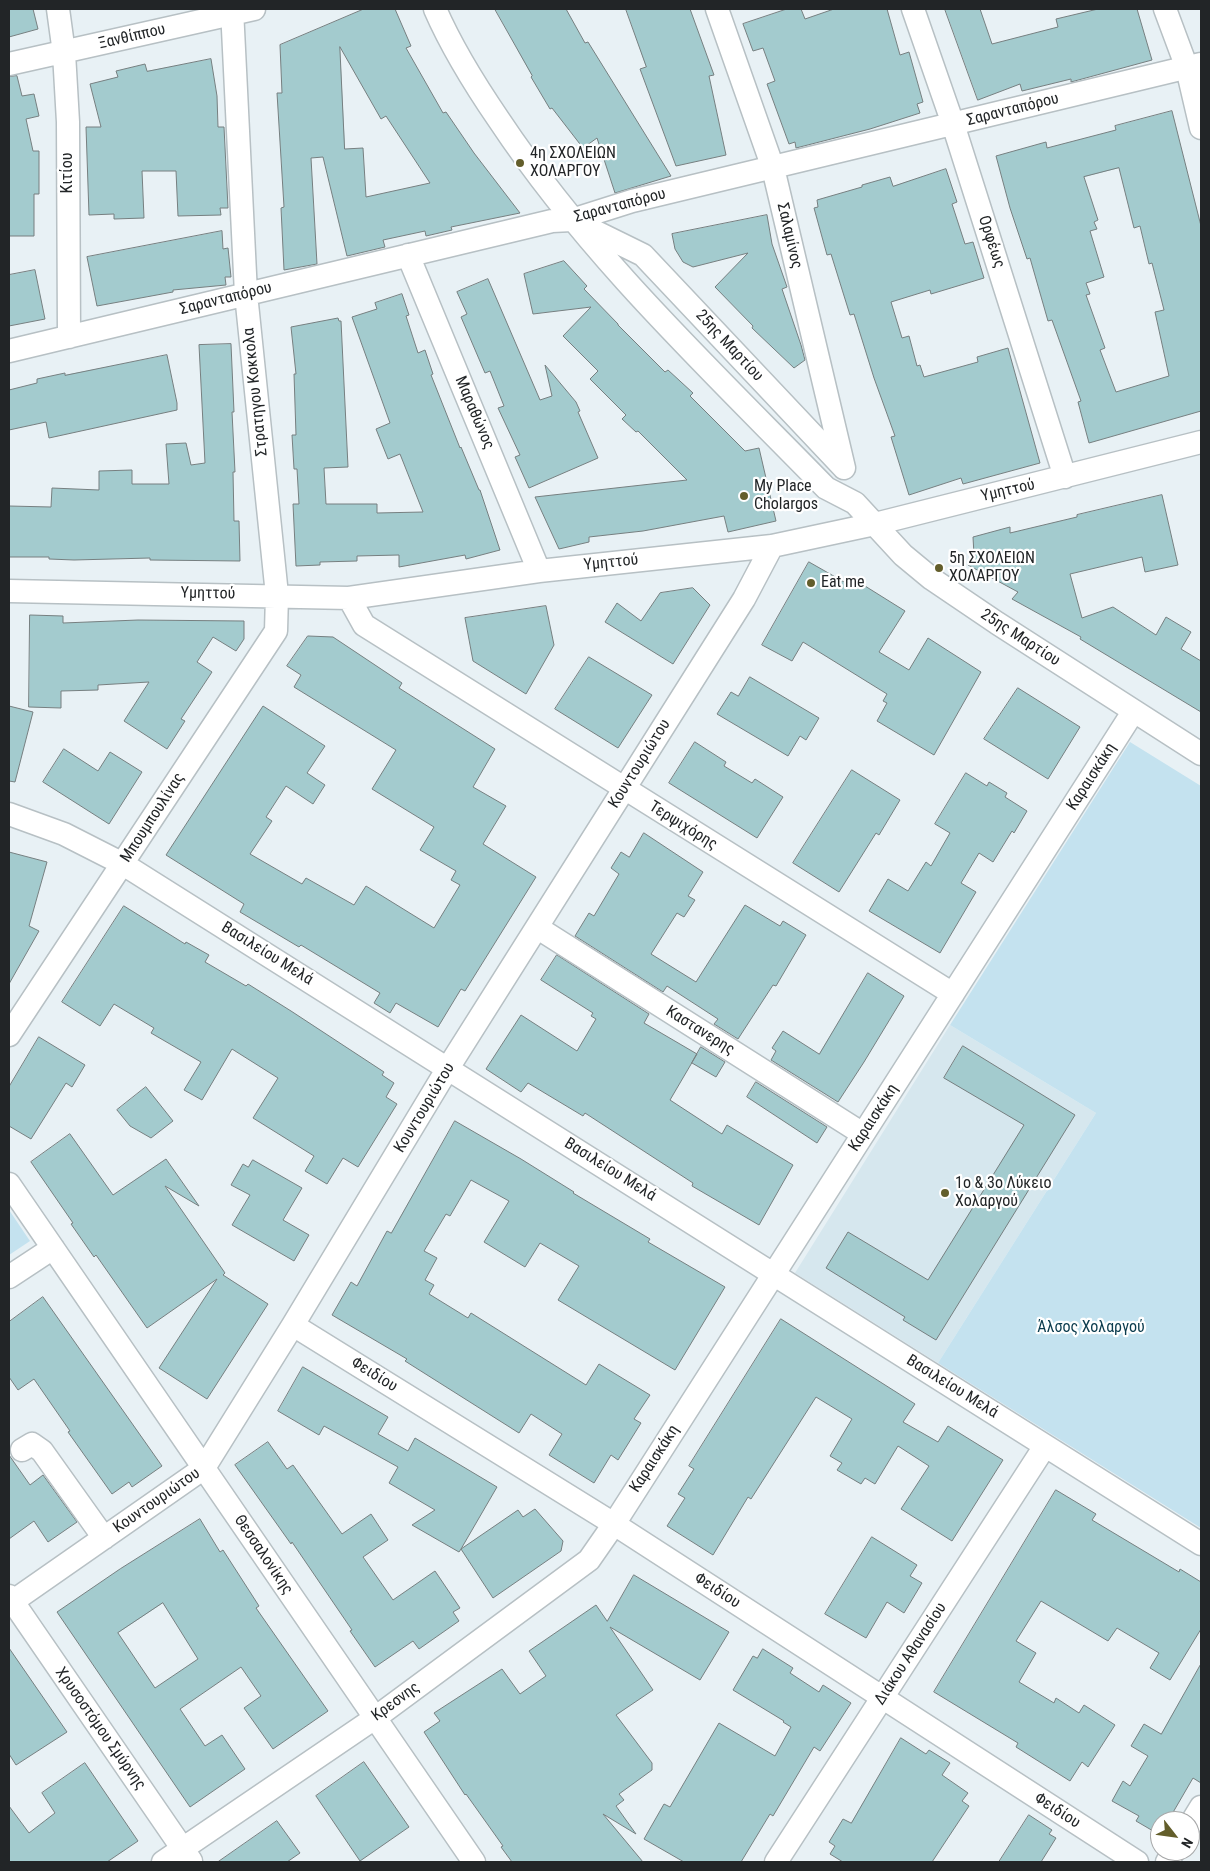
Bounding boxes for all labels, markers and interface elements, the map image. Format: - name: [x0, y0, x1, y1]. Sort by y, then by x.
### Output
- street label: Ξανθίππου: [97, 20, 167, 54]
- street label: Σαρανταπόρου: [965, 89, 1061, 131]
- place label: 4η ΣΧΟΛΕΙΩΝ ΧΟΛΑΡΓΟΥ: [530, 144, 616, 182]
- street label: Κιτίου: [58, 153, 78, 193]
- marker: 4η ΣΧΟΛΕΙΩΝ ΧΟΛΑΡΓΟΥ: [514, 157, 526, 169]
- street label: Σαρανταπόρου: [572, 185, 668, 227]
- street label: Σαλαμίνος: [772, 201, 806, 271]
- street label: Ορφέως: [974, 213, 1008, 271]
- street label: Σαρανταπόρου: [178, 278, 274, 320]
- street label: 25ης Μαρτίου: [691, 306, 767, 386]
- street label: Στρατηγου Κοκκολα: [240, 327, 272, 457]
- street label: Μαραθώνος: [450, 374, 498, 452]
- street label: Υμηττού: [979, 475, 1037, 507]
- place label: My Place Cholargos: [754, 477, 818, 515]
- marker: My Place Cholargos: [738, 490, 750, 502]
- place label: 5η ΣΧΟΛΕΙΩΝ ΧΟΛΑΡΓΟΥ: [949, 549, 1035, 587]
- street label: Υμηττού: [583, 551, 639, 575]
- marker: 5η ΣΧΟΛΕΙΩΝ ΧΟΛΑΡΓΟΥ: [933, 562, 945, 574]
- place label: Eat me: [821, 573, 865, 593]
- marker: Eat me: [805, 577, 817, 589]
- street label: Υμηττού: [180, 584, 236, 604]
- street label: 25ης Μαρτίου: [977, 605, 1063, 671]
- street label: Κουντουριώτου: [605, 716, 675, 812]
- street label: Καραισκάκη: [1063, 740, 1121, 814]
- street label: Μπουμπουλίνας: [117, 770, 189, 866]
- street label: Τερψιχόρης: [645, 797, 721, 855]
- street label: Βασιλείου Μελά: [218, 918, 316, 990]
- street label: Καστανερης: [662, 1002, 738, 1060]
- street label: Κουντουριώτου: [391, 1060, 459, 1156]
- street label: Καραισκάκη: [845, 1081, 903, 1155]
- street label: Βασιλείου Μελά: [561, 1134, 659, 1206]
- place label: 1ο & 3ο Λύκειο Χολαργού: [955, 1174, 1052, 1212]
- marker: 1ο & 3ο Λύκειο Χολαργού: [939, 1187, 951, 1199]
- park label: Άλσος Χολαργού: [1037, 1318, 1145, 1338]
- street label: Βασιλείου Μελά: [903, 1351, 1001, 1423]
- street label: Φειδίου: [347, 1353, 401, 1397]
- street label: Καραισκάκη: [626, 1422, 684, 1496]
- street label: Κουντουριώτου: [110, 1464, 204, 1538]
- street label: Θεσσαλονίκης: [229, 1512, 297, 1598]
- street label: Φειδίου: [690, 1569, 744, 1613]
- street label: Διάκου Αθανασίου: [871, 1599, 951, 1709]
- street label: Χρυσοστόμου Σμύρνης: [51, 1664, 149, 1794]
- street label: Κρεσνης: [368, 1678, 424, 1726]
- street label: Φειδίου: [1030, 1789, 1084, 1833]
- north arrow: [1150, 1811, 1200, 1861]
- text: N: [1178, 1835, 1196, 1851]

